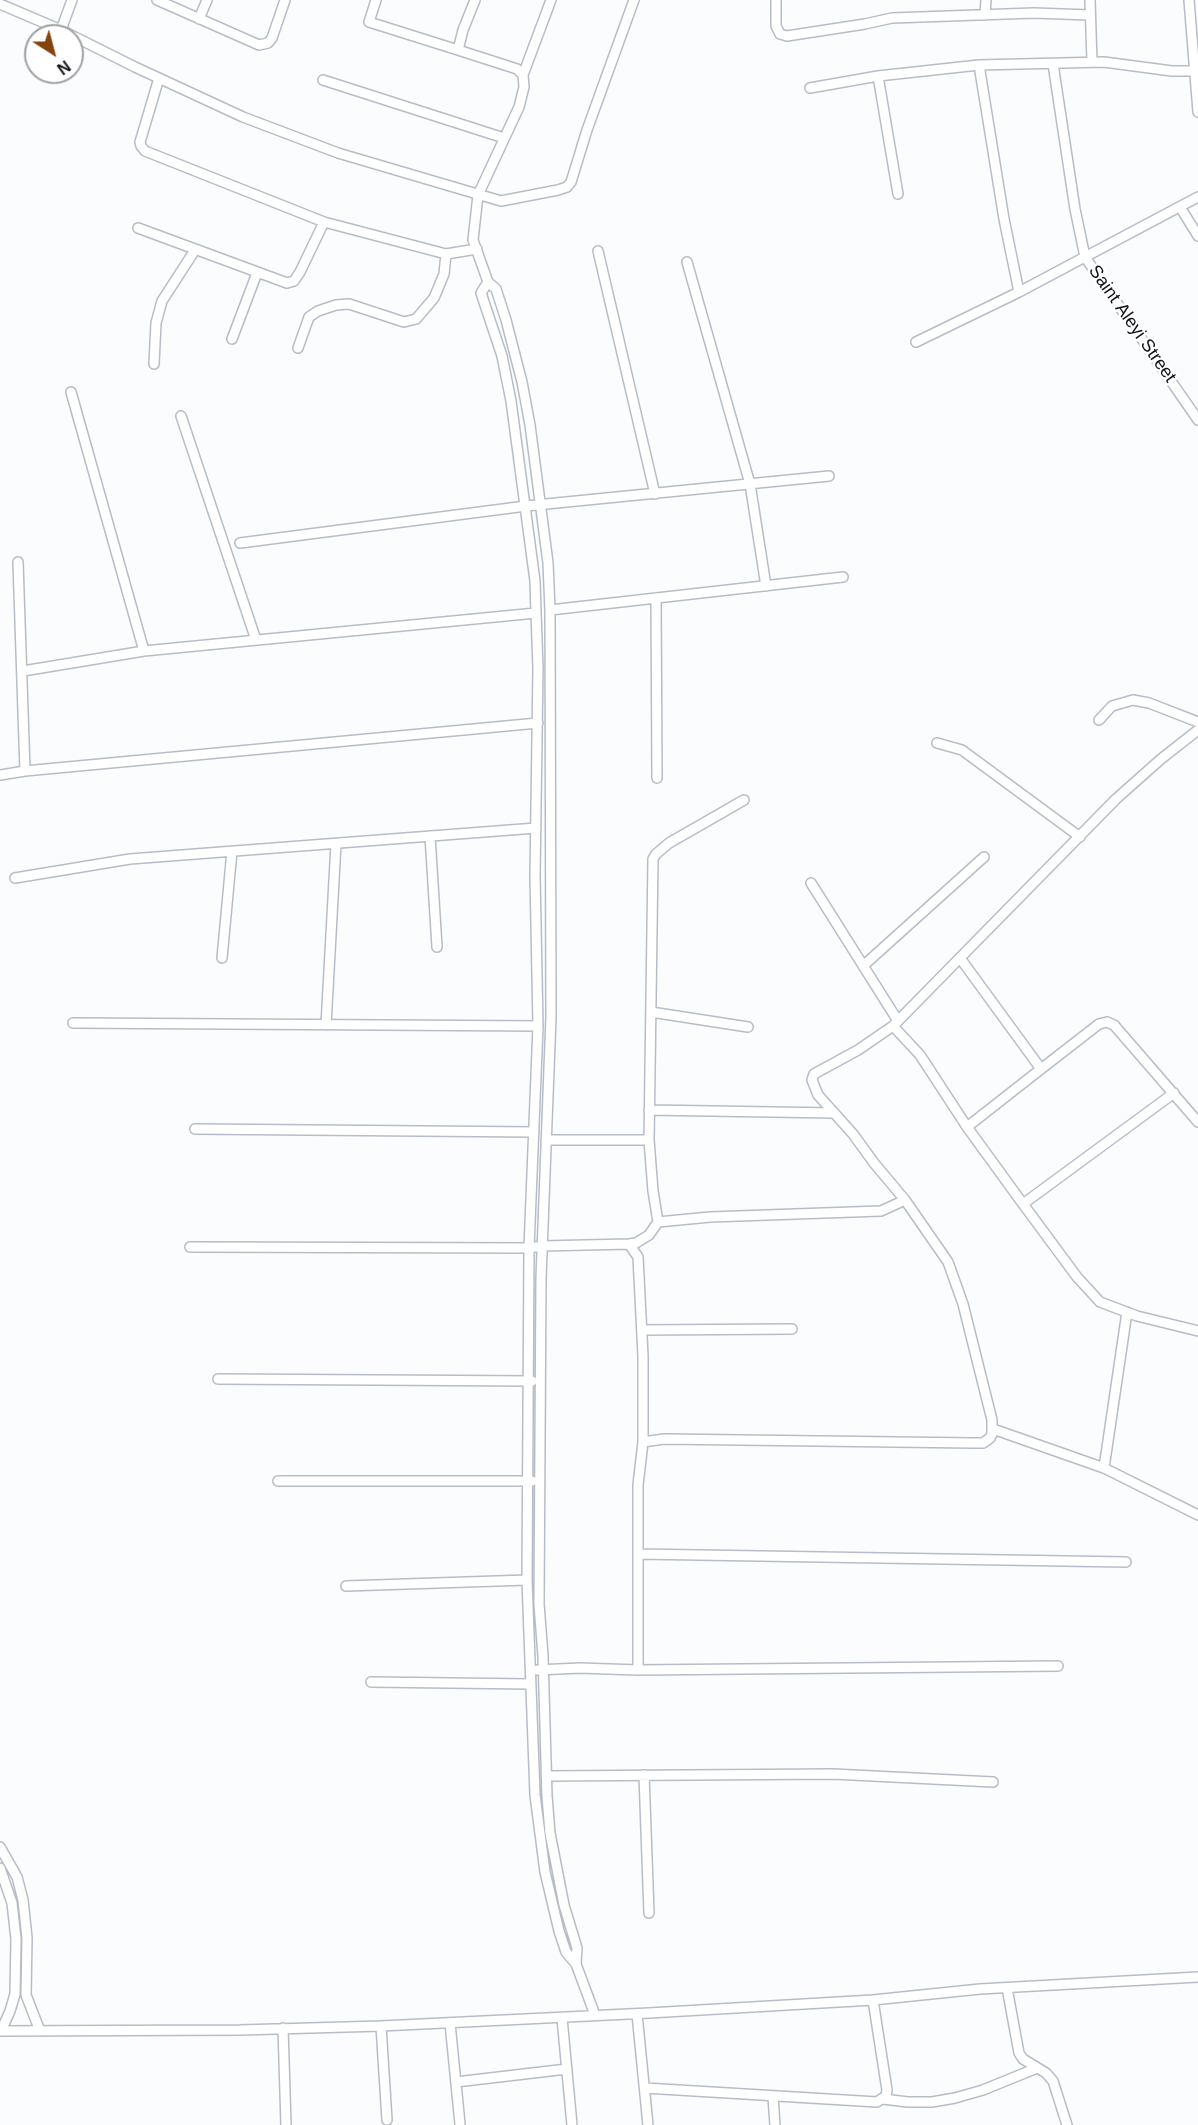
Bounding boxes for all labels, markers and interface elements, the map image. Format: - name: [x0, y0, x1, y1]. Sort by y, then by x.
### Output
- north arrow: [24, 24, 84, 84]
- text: N: [54, 57, 73, 78]
- street label: Saint Aleyi Street: [1084, 261, 1180, 387]

